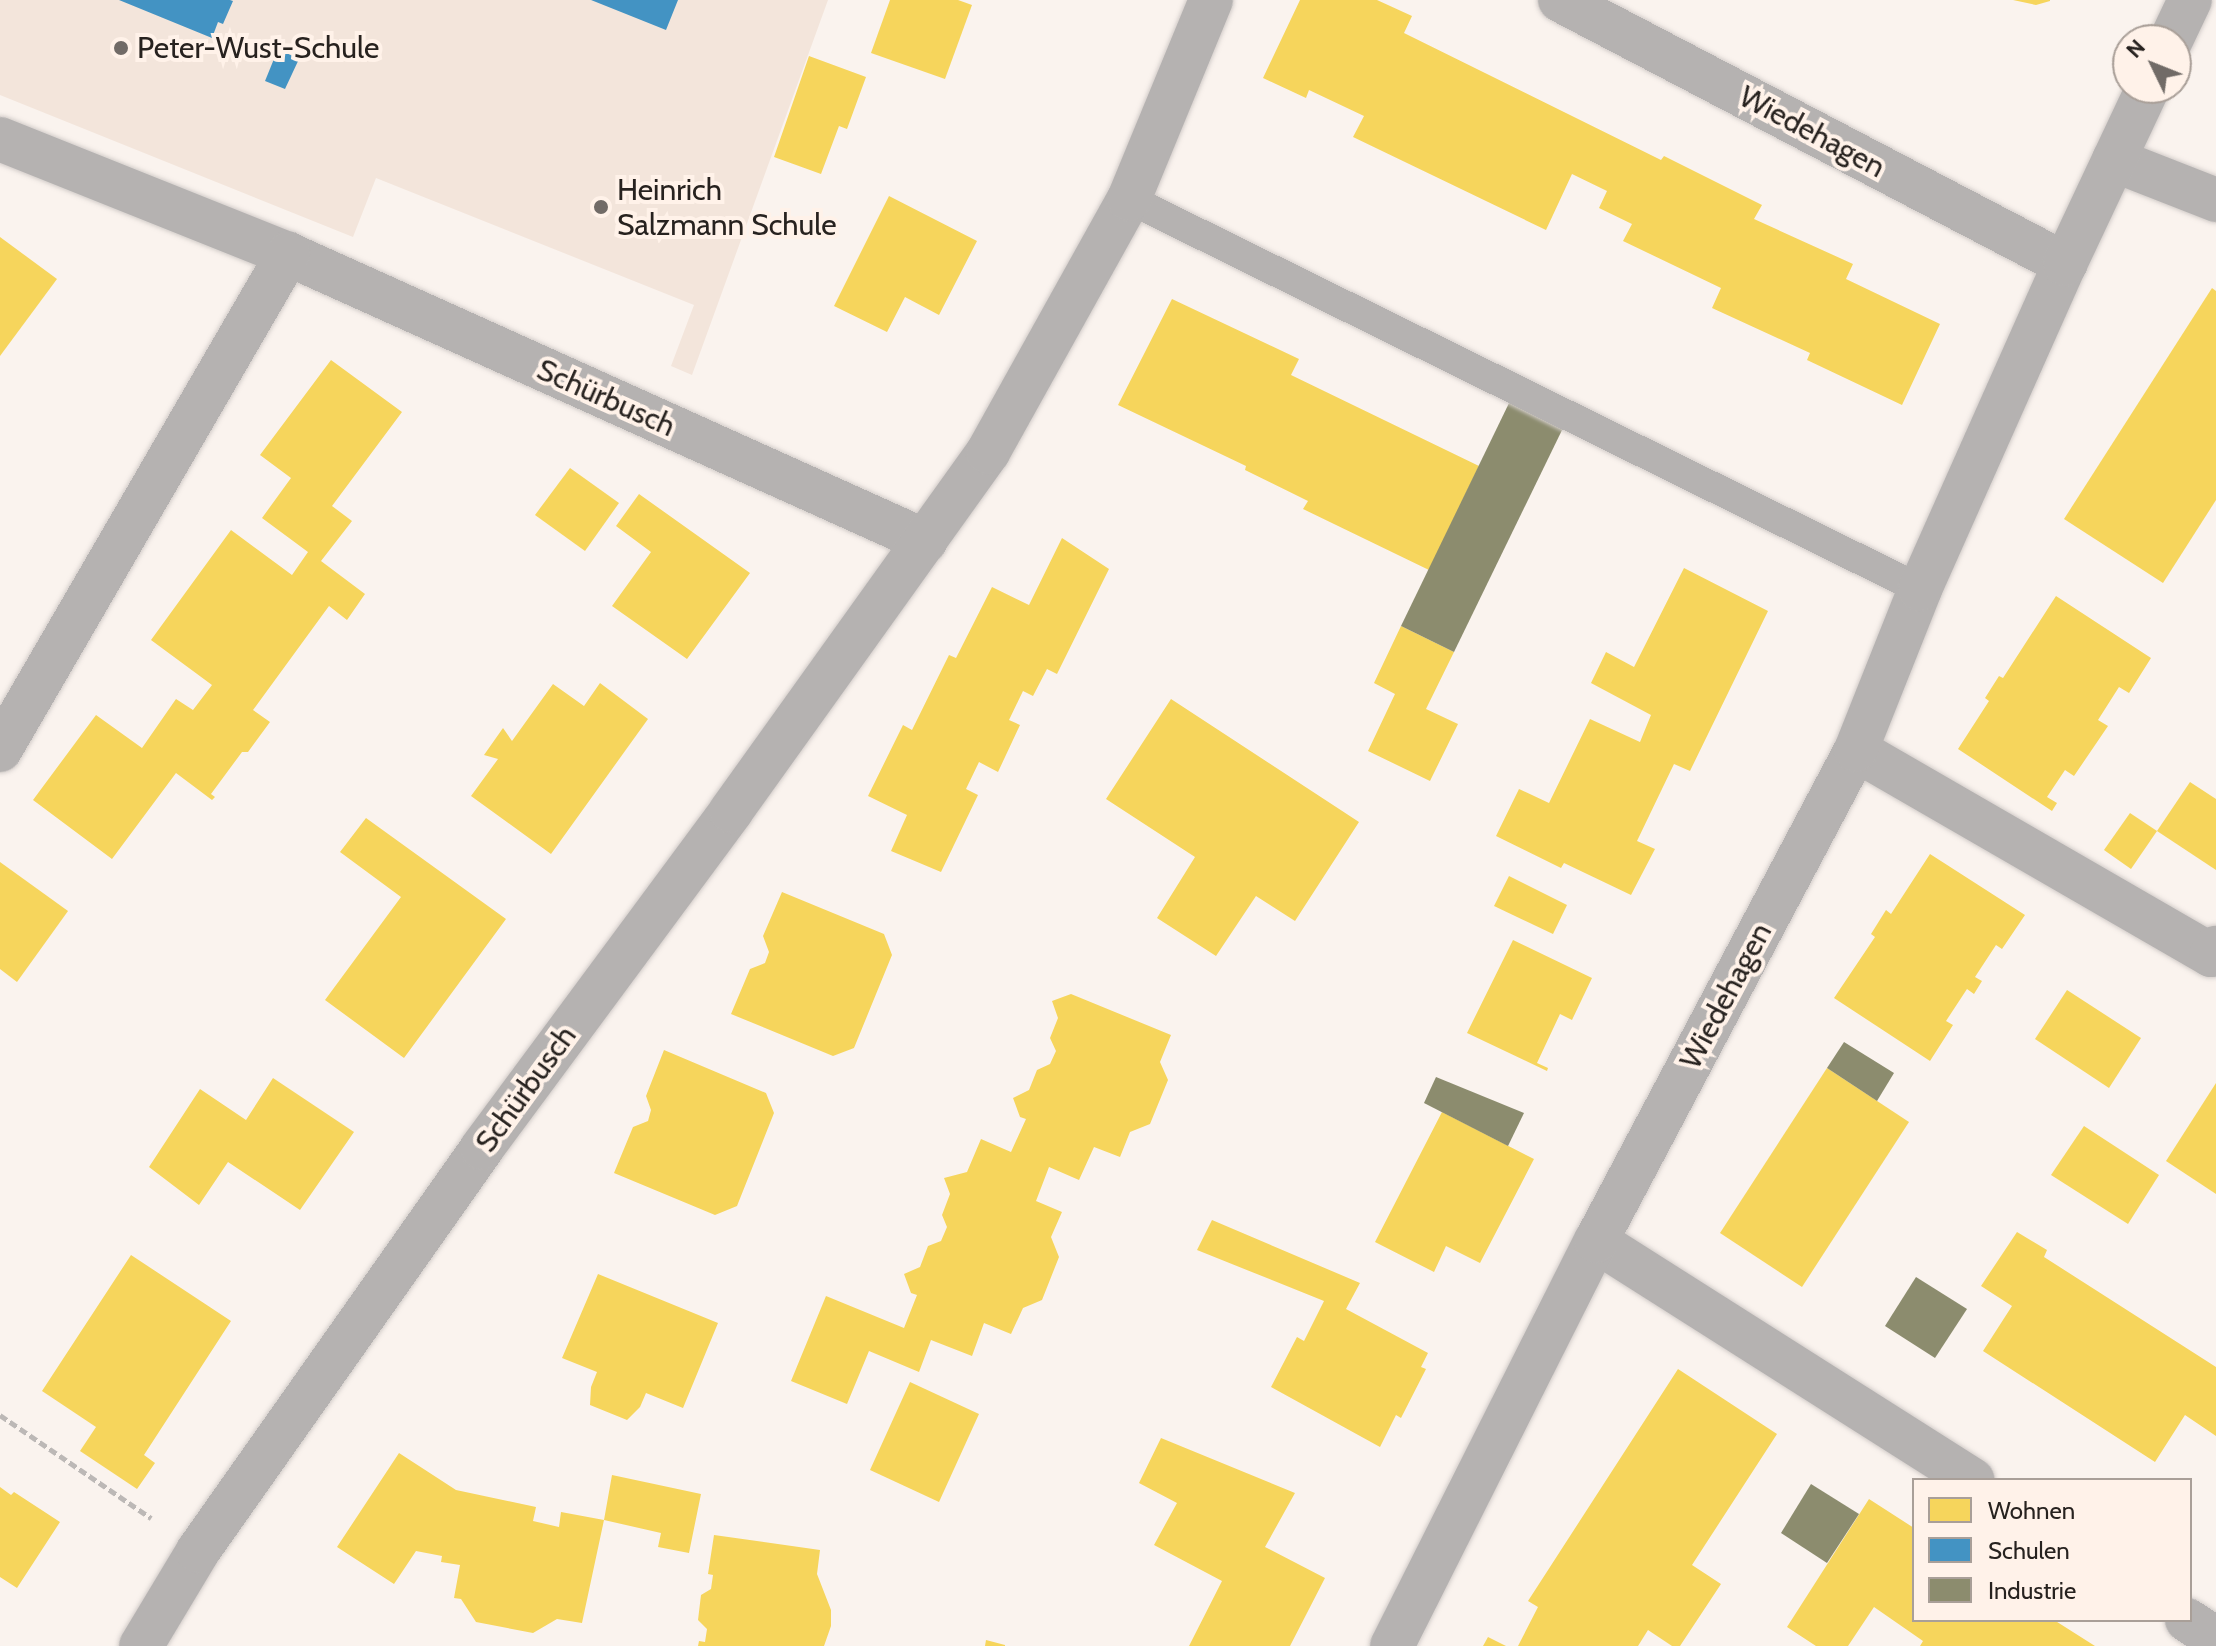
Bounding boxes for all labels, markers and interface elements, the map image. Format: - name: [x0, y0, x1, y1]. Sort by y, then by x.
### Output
- north arrow: [2112, 24, 2192, 104]
- place label: Peter-Wust-Schule: [137, 30, 379, 66]
- text: N: [2120, 34, 2151, 64]
- marker: Peter-Wust-Schule: [112, 39, 130, 57]
- street label: Wiedehagen: [1733, 79, 1891, 185]
- place label: Heinrich Salzmann Schule: [617, 172, 837, 242]
- marker: Heinrich Salzmann Schule: [592, 198, 610, 216]
- street label: Schürbusch: [531, 352, 681, 444]
- street label: Wiedehagen: [1673, 917, 1779, 1075]
- street label: Schürbusch: [468, 1019, 584, 1159]
- legend: [1912, 1478, 2192, 1622]
- text: Wohnen: [1988, 1496, 2075, 1525]
- text: Schulen: [1988, 1536, 2070, 1565]
- text: Industrie: [1988, 1576, 2076, 1605]

